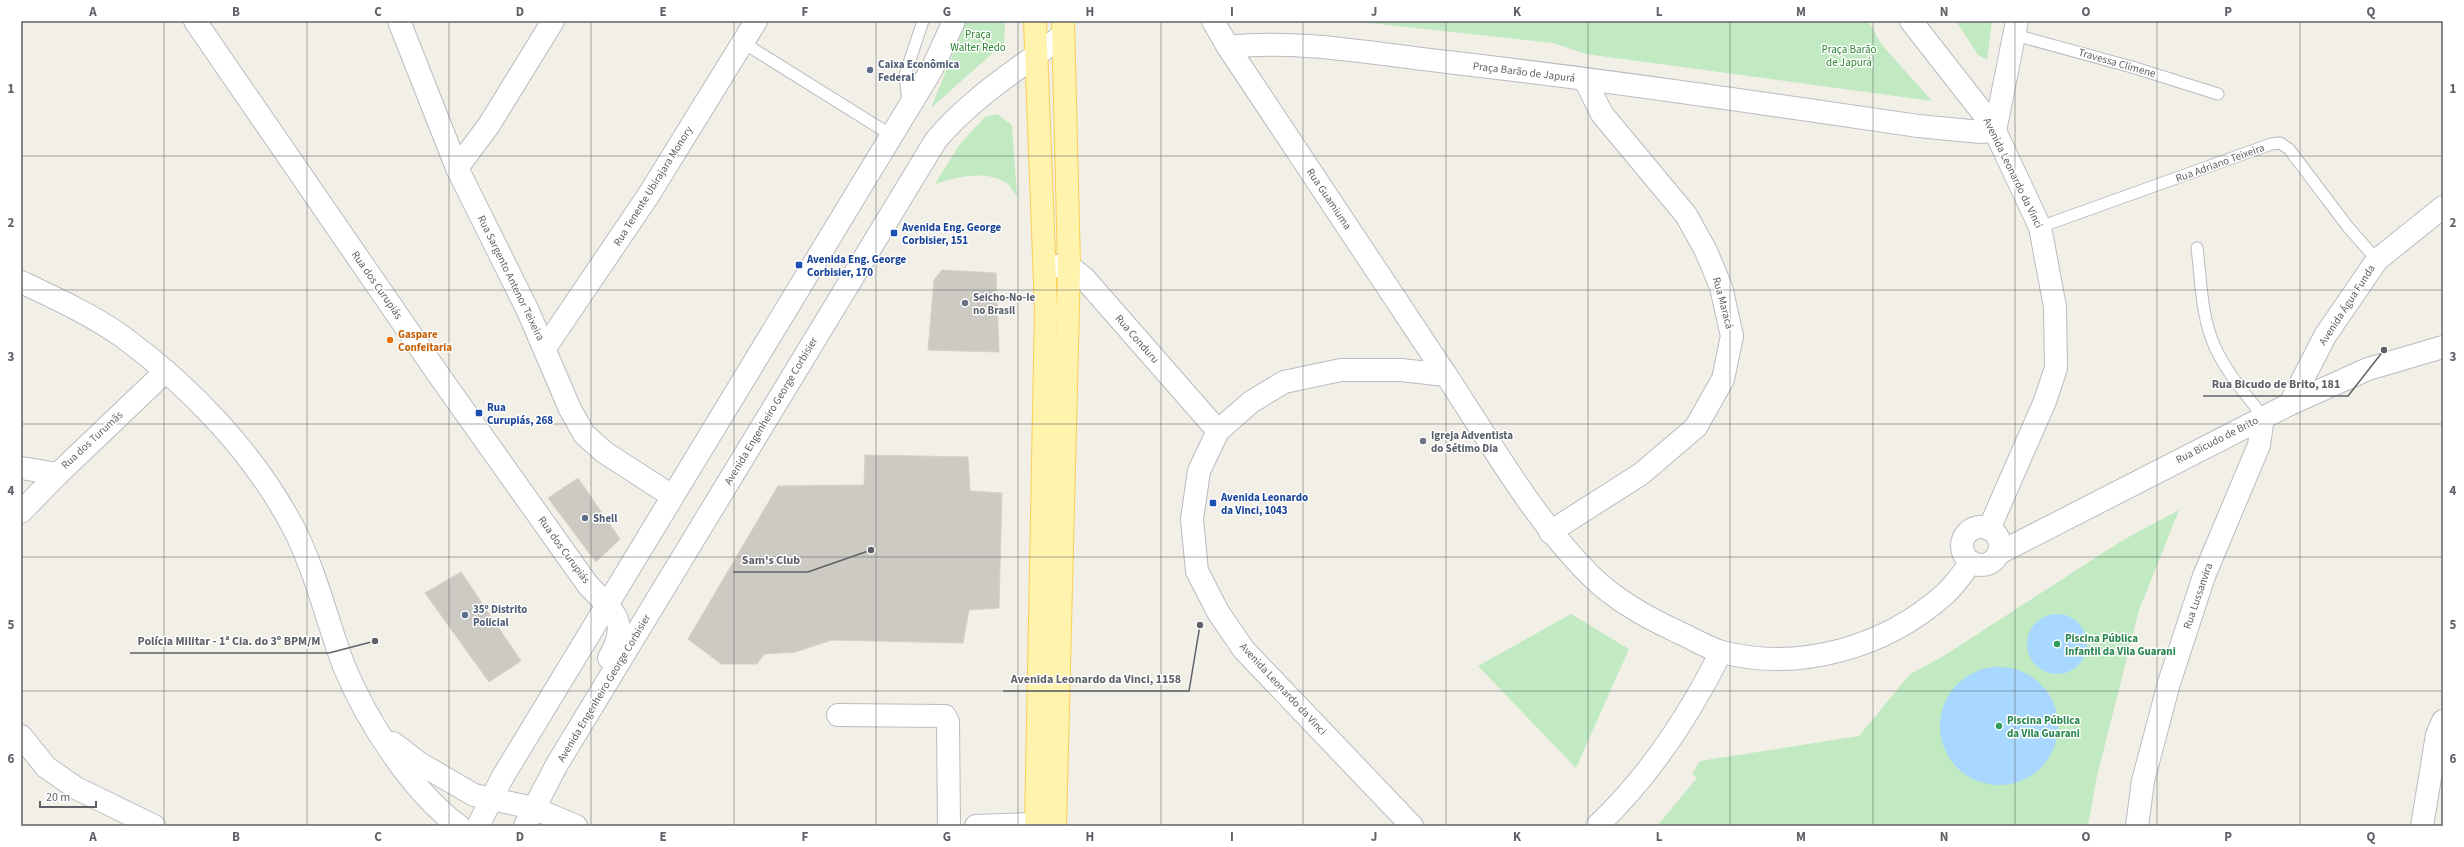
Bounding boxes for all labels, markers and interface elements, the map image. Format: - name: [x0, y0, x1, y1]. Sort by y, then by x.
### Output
- text: A: [88, 3, 97, 21]
- text: B: [232, 3, 240, 21]
- text: C: [374, 3, 382, 21]
- text: D: [516, 3, 524, 21]
- text: E: [659, 3, 667, 21]
- text: F: [802, 3, 809, 21]
- text: G: [943, 3, 951, 21]
- text: H: [1086, 3, 1094, 21]
- text: I: [1230, 3, 1234, 21]
- text: J: [1371, 3, 1377, 21]
- text: K: [1513, 3, 1522, 21]
- text: L: [1656, 3, 1663, 21]
- text: M: [1796, 3, 1806, 21]
- text: N: [1940, 3, 1948, 21]
- text: O: [2082, 3, 2091, 21]
- text: P: [2224, 3, 2232, 21]
- text: Q: [2367, 3, 2376, 21]
- park label: Praça Walter Redo: [950, 27, 1006, 55]
- park label: Praça Barão de Japurá: [1821, 42, 1877, 70]
- street label: Travessa Climene: [2077, 45, 2158, 81]
- place label: Caixa Econômica Federal: [878, 57, 960, 85]
- street label: Praça Barão de Japurá: [1472, 58, 1576, 86]
- marker: Caixa Econômica Federal: [865, 65, 875, 75]
- text: 1: [8, 80, 15, 98]
- text: 1: [2450, 80, 2457, 98]
- street label: Avenida Leonardo da Vinci: [1980, 115, 2046, 231]
- street label: Rua Tenente Ubirajara Monory: [610, 123, 696, 249]
- street label: Rua Adriano Teixeira: [2173, 140, 2267, 186]
- street label: Rua Guamiuma: [1303, 165, 1355, 233]
- street label: Rua Sargento Antenor Teixeira: [474, 213, 548, 343]
- text: 2: [8, 214, 15, 232]
- text: 2: [2450, 214, 2457, 232]
- place label: Avenida Eng. George Corbisier, 151: [901, 220, 1002, 248]
- marker: Avenida Eng. George Corbisier, 151: [889, 228, 899, 238]
- street label: Rua dos Curupiás: [348, 248, 406, 322]
- place label: Avenida Eng. George Corbisier, 170: [806, 252, 907, 280]
- marker: Avenida Eng. George Corbisier, 170: [794, 260, 804, 270]
- street label: Avenida Água Funda: [2315, 262, 2379, 348]
- street label: Rua Maracá: [1709, 275, 1737, 331]
- place label: Seicho-No-Ie no Brasil: [973, 290, 1035, 318]
- marker: Seicho-No-Ie no Brasil: [960, 298, 970, 308]
- street label: Rua Conduru: [1112, 311, 1162, 367]
- place label: Gaspare Confeitaria: [398, 327, 452, 355]
- street label: Avenida Engenheiro George Corbisier: [721, 334, 821, 488]
- marker: Gaspare Confeitaria: [385, 335, 395, 345]
- text: 3: [8, 348, 15, 366]
- text: 3: [2450, 348, 2457, 366]
- callout: Rua Bicudo de Brito, 181: [2203, 372, 2348, 396]
- text: Rua Bicudo de Brito, 181: [2212, 376, 2340, 393]
- place label: Rua Curupiás, 268: [487, 400, 553, 428]
- street label: Rua dos Turumãs: [58, 407, 126, 473]
- marker: Rua Curupiás, 268: [474, 408, 484, 418]
- street label: Rua Bicudo de Brito: [2173, 413, 2261, 467]
- place label: Igreja Adventista do Sétimo Dia: [1431, 428, 1513, 456]
- marker: Igreja Adventista do Sétimo Dia: [1418, 436, 1428, 446]
- text: 4: [8, 482, 15, 500]
- text: 4: [2450, 482, 2457, 500]
- place label: Avenida Leonardo da Vinci, 1043: [1220, 490, 1308, 518]
- marker: Avenida Leonardo da Vinci, 1043: [1208, 498, 1218, 508]
- place label: Shell: [593, 511, 618, 526]
- street label: Rua dos Curupiás: [534, 513, 594, 587]
- marker: Shell: [580, 513, 590, 523]
- callout: Sam's Club: [733, 548, 808, 572]
- text: Sam's Club: [742, 552, 800, 569]
- street label: Rua Lussanvira: [2180, 561, 2216, 631]
- place label: 35º Distrito Policial: [473, 602, 527, 630]
- marker: 35º Distrito Policial: [460, 610, 470, 620]
- street label: Avenida Engenheiro George Corbisier: [554, 611, 654, 765]
- text: 5: [8, 616, 15, 634]
- text: 5: [2450, 616, 2457, 634]
- callout: Polícia Militar - 1ª Cia. do 3º BPM/M: [130, 629, 329, 653]
- place label: Piscina Pública Infantil da Vila Guarani: [2065, 631, 2176, 659]
- text: Polícia Militar - 1ª Cia. do 3º BPM/M: [138, 633, 320, 650]
- marker: Piscina Pública Infantil da Vila Guarani: [2052, 639, 2062, 649]
- street label: Avenida Leonardo da Vinci: [1236, 640, 1330, 738]
- callout: Avenida Leonardo da Vinci, 1158: [1003, 667, 1189, 691]
- text: Avenida Leonardo da Vinci, 1158: [1010, 671, 1181, 688]
- place label: Piscina Pública da Vila Guarani: [2007, 713, 2080, 741]
- marker: Piscina Pública da Vila Guarani: [1994, 721, 2004, 731]
- text: 6: [8, 750, 15, 768]
- text: 6: [2450, 750, 2457, 768]
- scale bar: [40, 783, 96, 809]
- text: 20 m: [46, 789, 70, 806]
- text: A: [88, 828, 97, 846]
- text: B: [232, 828, 240, 846]
- text: C: [374, 828, 382, 846]
- text: D: [516, 828, 524, 846]
- text: E: [659, 828, 667, 846]
- text: F: [802, 828, 809, 846]
- text: G: [943, 828, 951, 846]
- text: H: [1086, 828, 1094, 846]
- text: I: [1230, 828, 1234, 846]
- text: J: [1371, 828, 1377, 846]
- text: K: [1513, 828, 1522, 846]
- text: L: [1656, 828, 1663, 846]
- text: M: [1796, 828, 1806, 846]
- text: N: [1940, 828, 1948, 846]
- text: O: [2082, 828, 2091, 846]
- text: P: [2224, 828, 2232, 846]
- text: Q: [2367, 828, 2376, 846]

